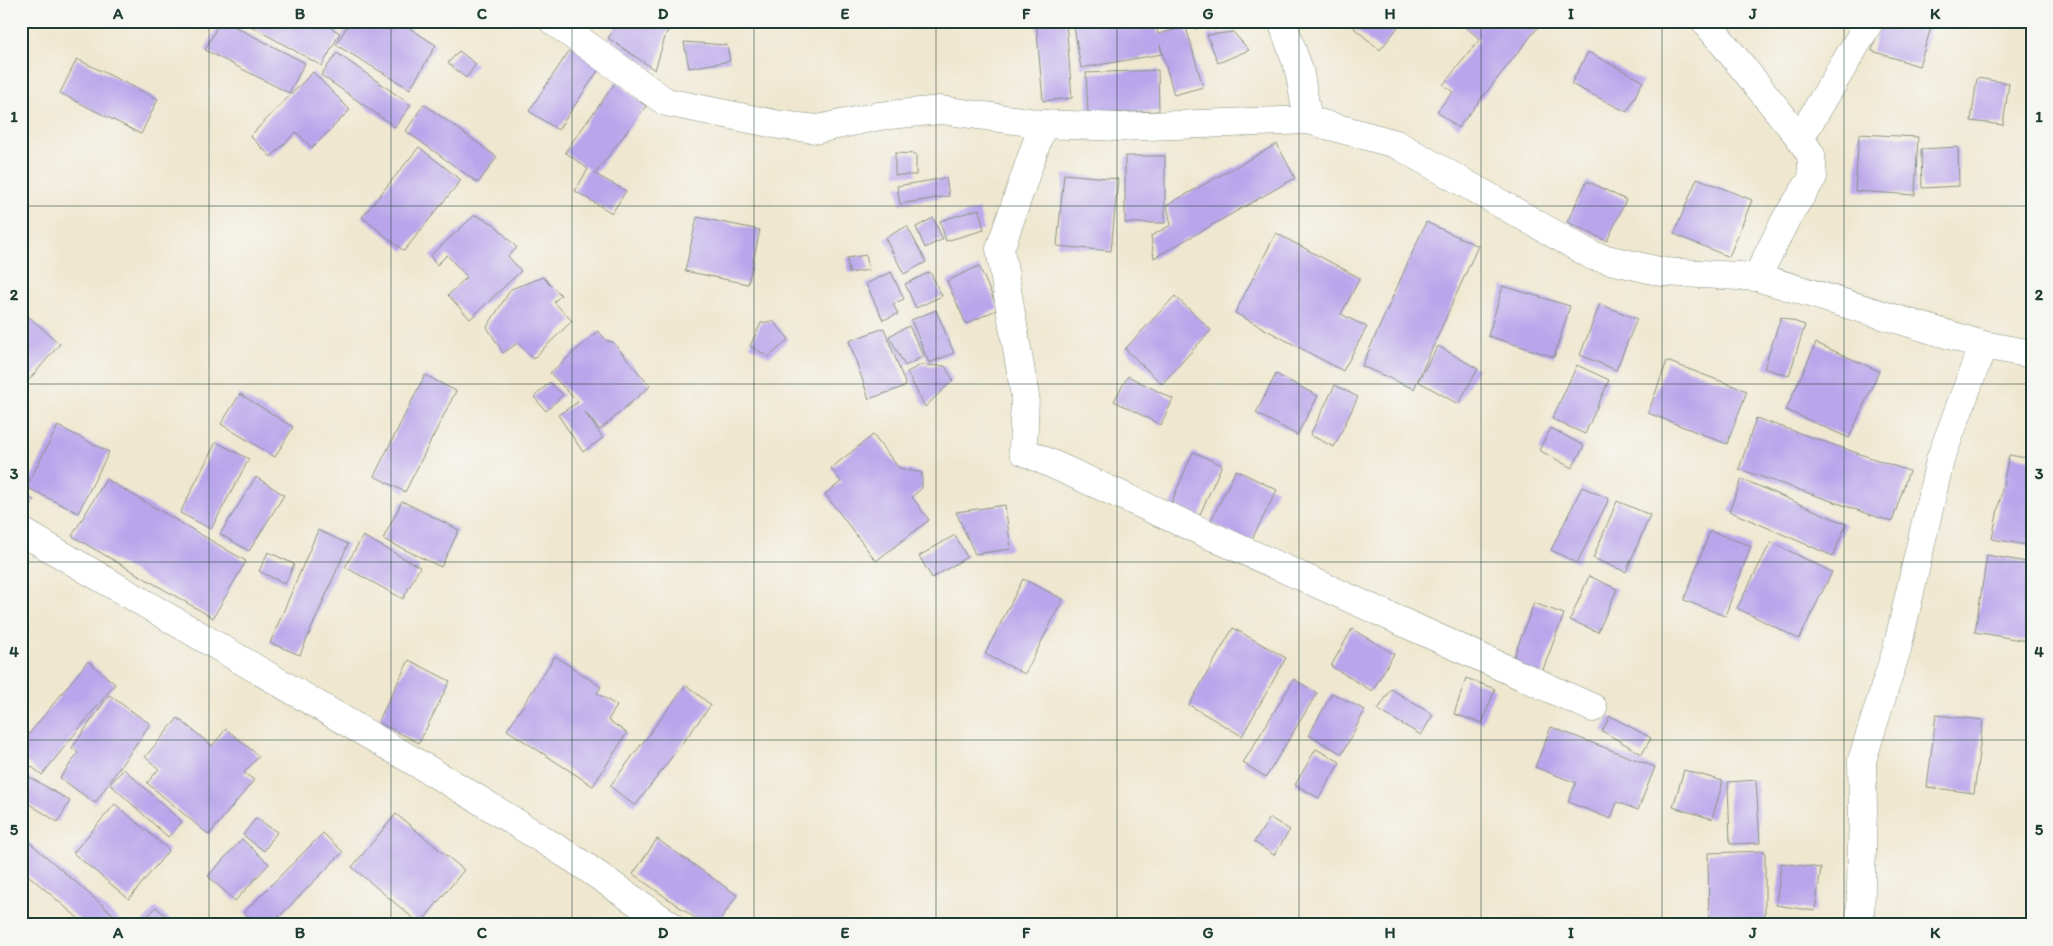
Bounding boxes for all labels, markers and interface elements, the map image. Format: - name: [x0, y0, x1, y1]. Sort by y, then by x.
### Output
- text: A: [112, 4, 124, 23]
- text: B: [295, 4, 306, 23]
- text: C: [477, 4, 488, 23]
- text: D: [658, 4, 669, 23]
- text: E: [841, 4, 850, 23]
- text: F: [1022, 4, 1031, 23]
- text: G: [1202, 4, 1214, 23]
- text: H: [1384, 4, 1396, 23]
- text: I: [1568, 4, 1574, 23]
- text: J: [1748, 4, 1757, 23]
- text: K: [1930, 4, 1941, 23]
- text: 1: [10, 107, 18, 126]
- text: 1: [2035, 107, 2043, 126]
- text: 2: [10, 285, 19, 304]
- text: 2: [2035, 285, 2044, 304]
- text: 3: [10, 464, 19, 483]
- text: 3: [2035, 464, 2044, 483]
- text: 4: [9, 642, 19, 661]
- text: 4: [2034, 642, 2044, 661]
- text: 5: [10, 820, 19, 839]
- text: 5: [2035, 820, 2044, 839]
- text: A: [112, 923, 124, 942]
- text: B: [295, 923, 306, 942]
- text: C: [477, 923, 488, 942]
- text: D: [658, 923, 669, 942]
- text: E: [841, 923, 850, 942]
- text: F: [1022, 923, 1031, 942]
- text: G: [1202, 923, 1214, 942]
- text: H: [1384, 923, 1396, 942]
- text: I: [1568, 923, 1574, 942]
- text: J: [1748, 923, 1757, 942]
- text: K: [1930, 923, 1941, 942]

